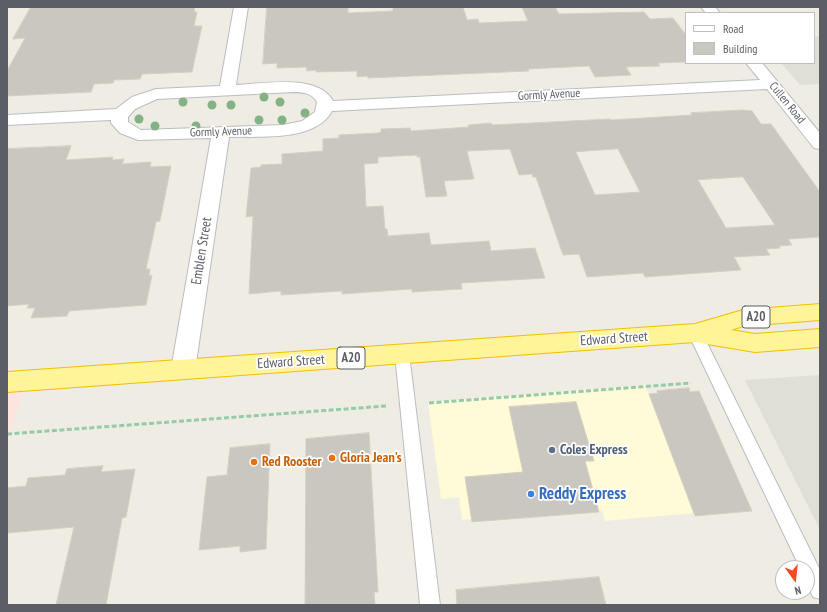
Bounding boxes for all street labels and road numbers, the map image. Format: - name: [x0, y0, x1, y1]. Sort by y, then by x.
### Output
- street label: Cullen Road: [766, 79, 808, 127]
- street label: Gormly Avenue: [517, 86, 581, 104]
- street label: Gormly Avenue: [190, 124, 252, 140]
- street label: Emblen Street: [188, 216, 216, 286]
- road number: A20: [742, 306, 770, 328]
- street label: Edward Street: [580, 328, 648, 350]
- road number: A20: [337, 347, 365, 369]
- street label: Edward Street: [257, 351, 325, 373]

